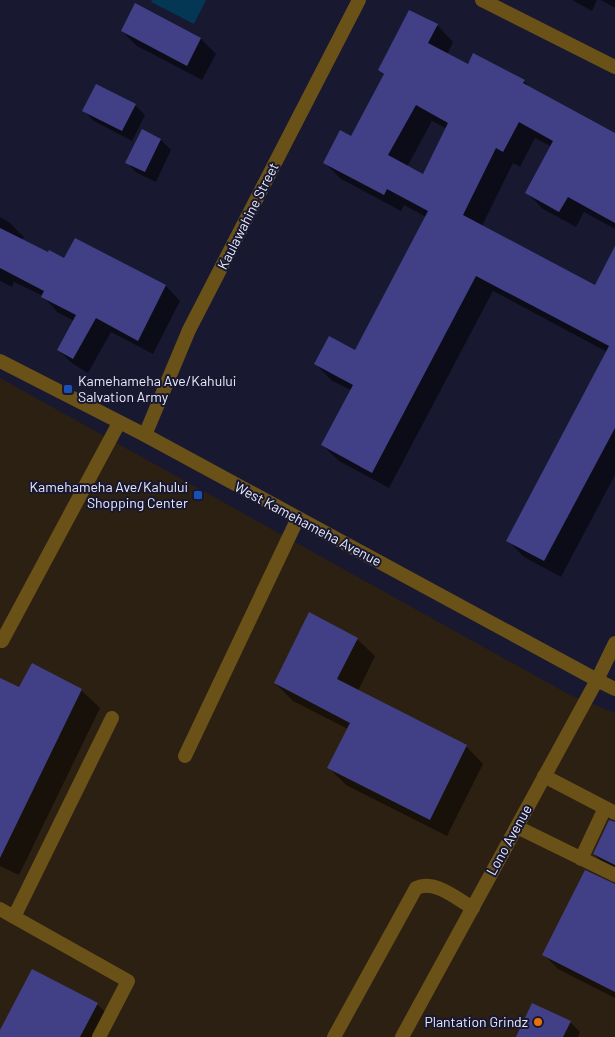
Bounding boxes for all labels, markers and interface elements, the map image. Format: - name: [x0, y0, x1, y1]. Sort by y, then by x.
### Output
- street label: Kaulawahine Street: [213, 159, 282, 272]
- place label: Kamehameha Ave/Kahului Salvation Army: [78, 372, 236, 405]
- marker: Kamehameha Ave/Kahului Salvation Army: [62, 383, 74, 395]
- place label: Kamehameha Ave/Kahului Shopping Center: [30, 478, 188, 511]
- street label: West Kamehameha Avenue: [232, 478, 385, 570]
- marker: Kamehameha Ave/Kahului Shopping Center: [192, 489, 204, 501]
- street label: Lono Avenue: [482, 802, 535, 878]
- place label: Plantation Grindz: [424, 1013, 528, 1030]
- marker: Plantation Grindz: [532, 1016, 544, 1028]

